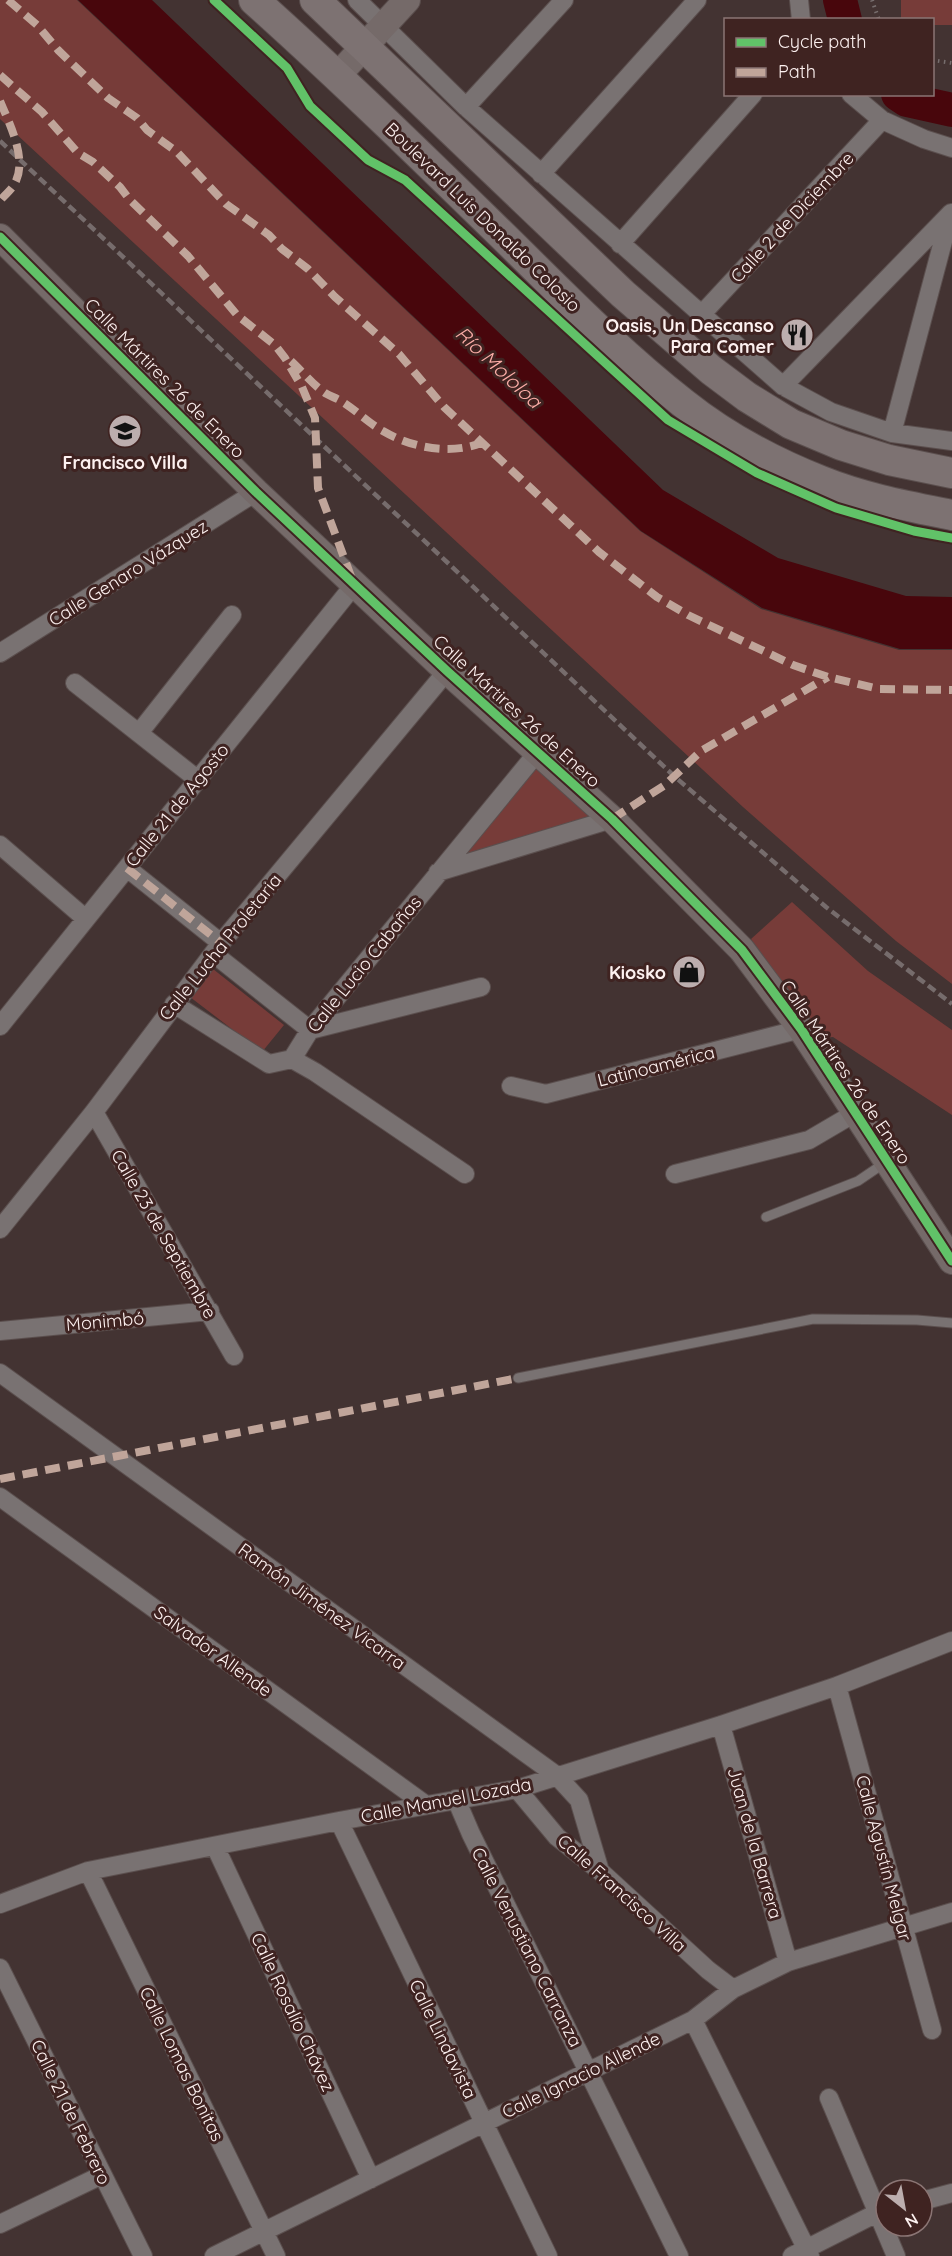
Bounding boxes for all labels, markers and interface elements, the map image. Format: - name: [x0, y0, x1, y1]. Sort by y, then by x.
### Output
- legend: [724, 18, 934, 96]
- text: Cycle path: [778, 30, 866, 53]
- text: Path: [778, 60, 816, 83]
- street label: Boulevard Luis Donaldo Colosio: [380, 117, 586, 317]
- street label: Calle 2 de Diciembre: [725, 147, 859, 287]
- street label: Calle Mártires 26 de Enero: [80, 293, 250, 463]
- place label: Oasis, Un Descanso Para Comer: [605, 314, 774, 358]
- restaurant icon: Oasis, Un Descanso Para Comer: [779, 317, 815, 353]
- water label: Río Mololoa: [451, 321, 549, 415]
- school or university icon: Francisco Villa: [107, 413, 143, 449]
- place label: Francisco Villa: [63, 451, 187, 474]
- street label: Calle Genaro Vázquez: [44, 515, 212, 631]
- street label: Calle Mártires 26 de Enero: [429, 630, 605, 792]
- street label: Calle 21 de Agosto: [120, 739, 234, 871]
- street label: Calle Lucha Proletaria: [154, 869, 286, 1025]
- street label: Calle Lucio Cabañas: [302, 891, 426, 1037]
- shop icon: Kiosko: [671, 954, 707, 990]
- place label: Kiosko: [609, 961, 666, 984]
- street label: Calle Mártires 26 de Enero: [776, 975, 916, 1169]
- street label: Latinoamérica: [595, 1040, 717, 1092]
- street label: Calle 23 de Septiembre: [106, 1145, 222, 1323]
- street label: Monimbó: [65, 1306, 145, 1336]
- street label: Ramón Jiménez Vicarra: [234, 1538, 410, 1674]
- street label: Salvador Allende: [150, 1601, 276, 1701]
- street label: Juan de la Barrera: [722, 1765, 788, 1921]
- street label: Calle Manuel Lozada: [359, 1772, 533, 1828]
- street label: Calle Agustín Melgar: [851, 1773, 917, 1943]
- street label: Calle Francisco Villa: [553, 1829, 691, 1957]
- street label: Calle Venustiano Carranza: [467, 1843, 587, 2051]
- street label: Calle Rosalío Chávez: [246, 1929, 340, 2095]
- street label: Calle Lindavista: [404, 1975, 482, 2103]
- street label: Calle Lomas Bonitas: [135, 1983, 229, 2145]
- street label: Calle Ignacio Allende: [498, 2027, 664, 2123]
- street label: Calle 21 de Febrero: [26, 2036, 116, 2188]
- north arrow: [874, 2178, 934, 2238]
- text: N: [902, 2209, 922, 2232]

